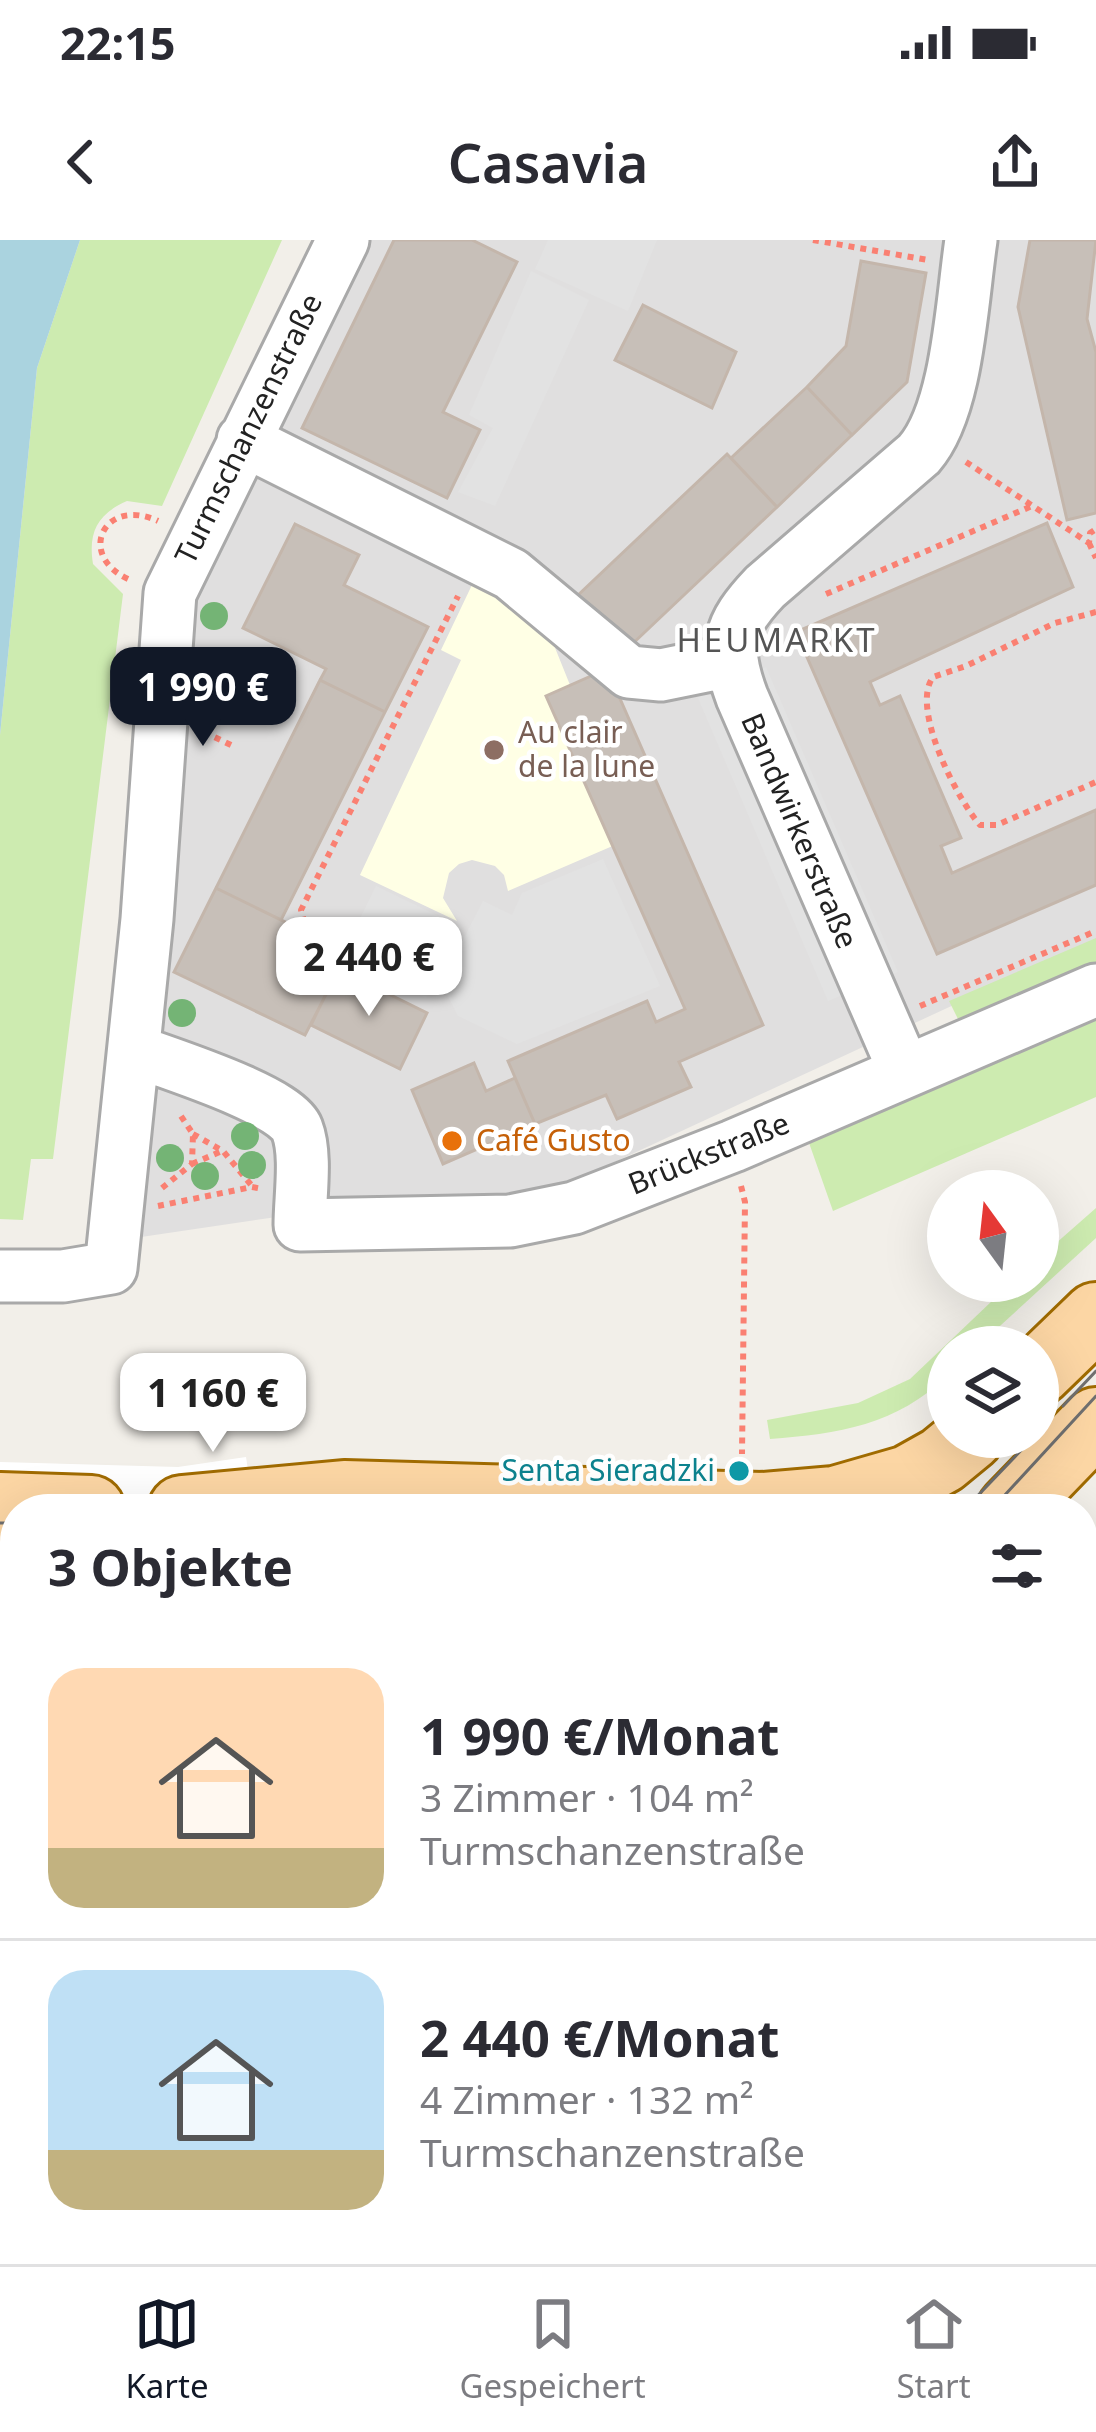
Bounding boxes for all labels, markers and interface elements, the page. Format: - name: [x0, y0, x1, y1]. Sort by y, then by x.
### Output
- text: 22:15: [60, 12, 176, 73]
- text: Casavia: [448, 125, 648, 199]
- icon: back: [48, 129, 114, 195]
- icon: share: [982, 129, 1048, 195]
- street label: Turmschanzenstraße: [164, 286, 331, 570]
- district label: HEUMARKT: [676, 617, 878, 662]
- pin: 1 990 €: [92, 647, 314, 749]
- text: 1 990 €: [137, 659, 269, 712]
- street label: Bandwirkerstraße: [732, 706, 868, 954]
- place label: Au clair de la lune: [518, 711, 655, 786]
- marker: Au clair de la lune: [481, 737, 507, 763]
- pin: 2 440 €: [258, 917, 480, 1019]
- text: 2 440 €: [303, 929, 435, 982]
- street label: Brückstraße: [622, 1102, 795, 1204]
- place label: Café Gusto: [476, 1119, 631, 1160]
- marker: Café Gusto: [439, 1128, 465, 1154]
- north arrow: [927, 1170, 1059, 1302]
- map controls: [927, 1170, 1059, 1458]
- button: layers: [927, 1326, 1059, 1458]
- pin: 1 160 €: [102, 1353, 324, 1455]
- text: 1 160 €: [147, 1365, 279, 1418]
- place label: Senta Sieradzki: [502, 1449, 715, 1490]
- marker: Senta Sieradzki: [726, 1458, 752, 1484]
- text: 3 Objekte: [48, 1531, 293, 1601]
- icon: filters: [984, 1533, 1050, 1599]
- text: 1 990 €/Monat: [420, 1700, 779, 1770]
- icon: home: [144, 1716, 288, 1860]
- text: 3 Zimmer · 104 m²: [420, 1770, 754, 1823]
- text: Turmschanzenstraße: [420, 1823, 805, 1876]
- text: 2 440 €/Monat: [420, 2002, 779, 2072]
- icon: home: [144, 2018, 288, 2162]
- text: 4 Zimmer · 132 m²: [420, 2072, 754, 2125]
- text: Turmschanzenstraße: [420, 2125, 805, 2178]
- tab: Karte: [125, 2291, 209, 2408]
- tab: Gespeichert: [459, 2291, 646, 2408]
- tab: Start: [896, 2291, 971, 2408]

